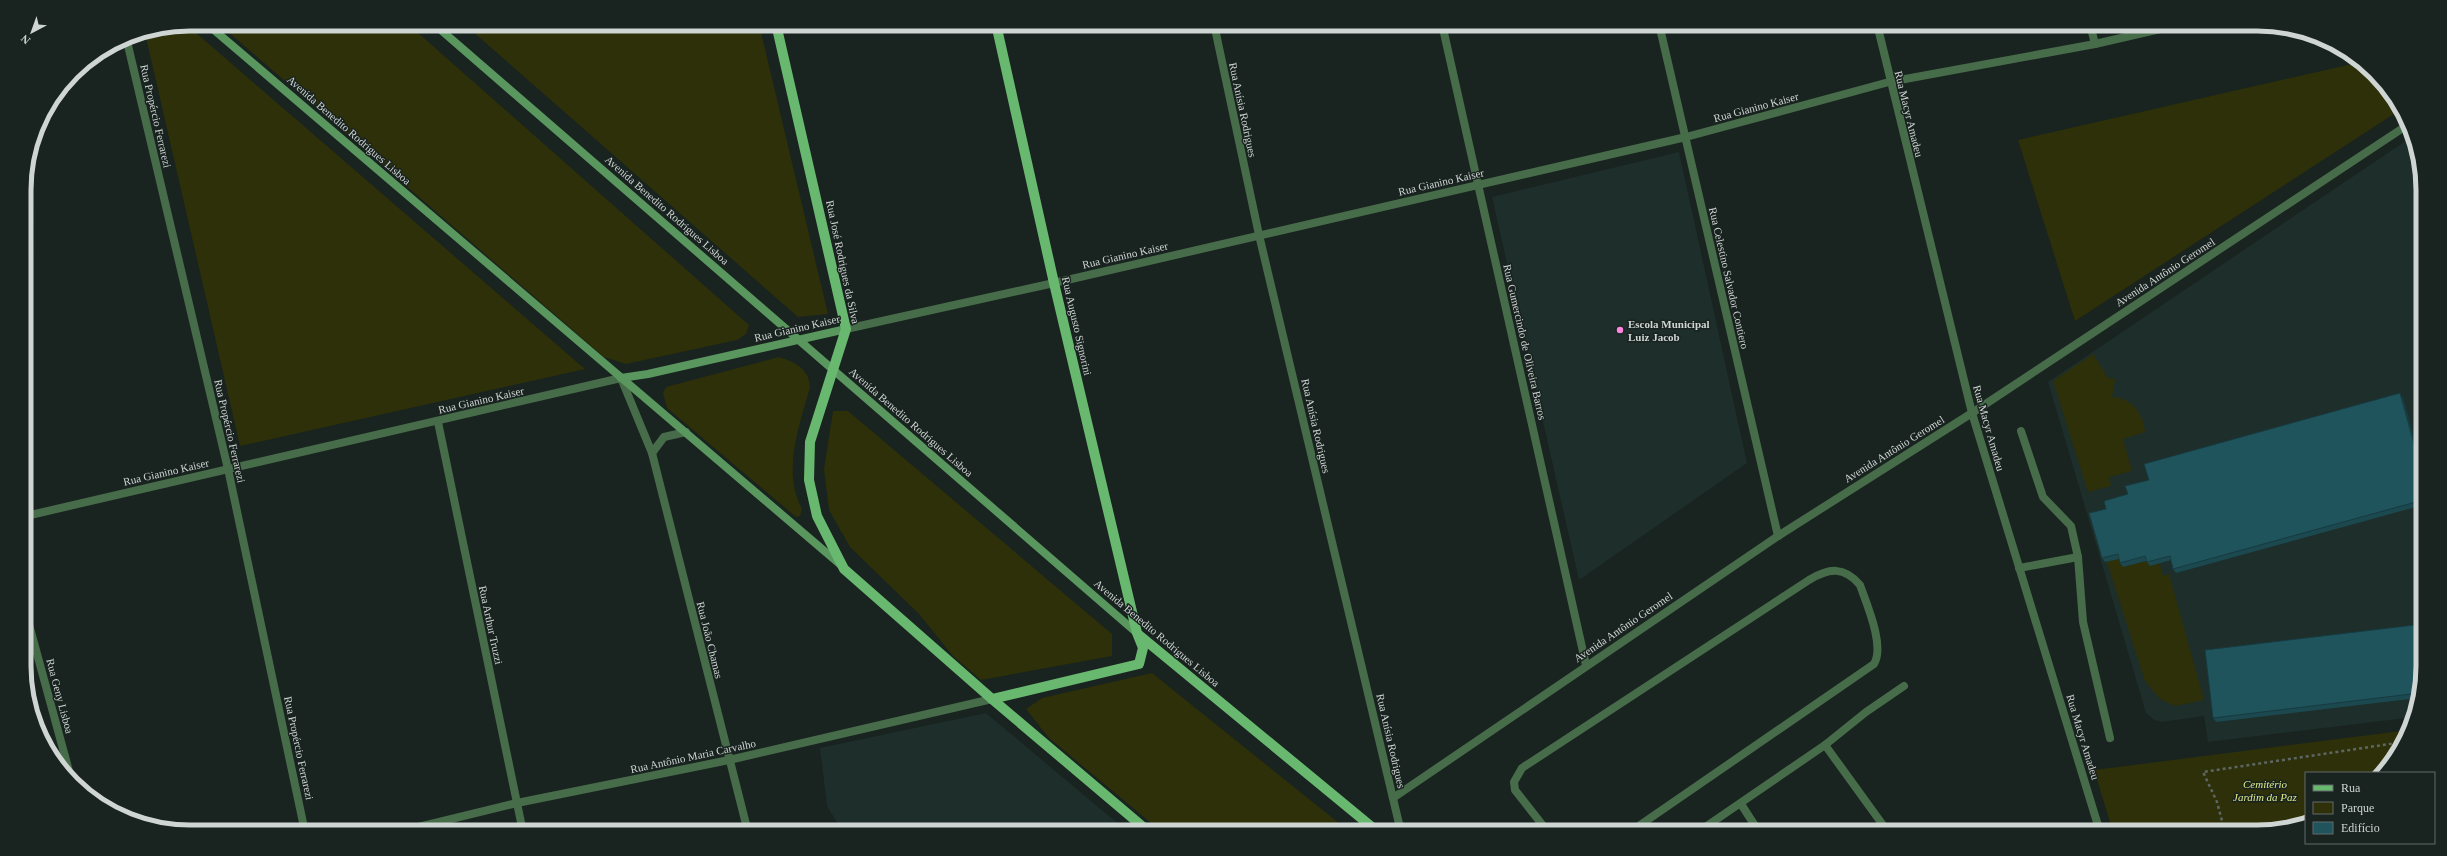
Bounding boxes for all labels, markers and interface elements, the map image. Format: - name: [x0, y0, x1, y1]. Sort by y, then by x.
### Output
- north arrow: [12, 12, 52, 52]
- text: N: [18, 32, 32, 47]
- street label: Rua Anísia Rodrigues: [1227, 62, 1259, 158]
- street label: Rua Propércio Ferrarezi: [138, 63, 174, 169]
- street label: Rua Macyr Amadeu: [1892, 70, 1926, 159]
- street label: Avenida Benedito Rodrigues Lisboa: [285, 73, 413, 187]
- street label: Rua Gianino Kaiser: [1712, 90, 1800, 124]
- street label: Avenida Benedito Rodrigues Lisboa: [603, 153, 731, 267]
- street label: Rua Gianino Kaiser: [1397, 166, 1485, 198]
- street label: Rua José Rodrigues da Silva: [824, 199, 862, 325]
- street label: Rua Celestino Salvador Contiero: [1707, 206, 1751, 351]
- street label: Avenida Antônio Geromel: [2113, 235, 2217, 309]
- street label: Rua Gianino Kaiser: [1081, 239, 1169, 271]
- street label: Rua Gumercindo de Oliveira Barros: [1501, 263, 1549, 421]
- street label: Rua Augusto Signorini: [1060, 276, 1094, 376]
- street label: Rua Gianino Kaiser: [753, 312, 841, 344]
- place label: Escola Municipal Luiz Jacob: [1628, 318, 1710, 343]
- marker: Escola Municipal Luiz Jacob: [1615, 325, 1625, 335]
- street label: Avenida Benedito Rodrigues Lisboa: [847, 365, 975, 479]
- street label: Rua Propércio Ferrarezi: [212, 378, 248, 484]
- street label: Rua Anísia Rodrigues: [1299, 378, 1333, 474]
- street label: Rua Gianino Kaiser: [437, 384, 525, 416]
- street label: Rua Macyr Amadeu: [1971, 384, 2007, 473]
- street label: Avenida Antônio Geromel: [1842, 413, 1946, 485]
- street label: Rua Gianino Kaiser: [122, 456, 210, 488]
- street label: Avenida Benedito Rodrigues Lisboa: [1092, 577, 1222, 689]
- street label: Rua Arthur Truzzi: [477, 585, 505, 665]
- street label: Avenida Antônio Geromel: [1572, 590, 1674, 664]
- street label: Rua João Chamas: [695, 600, 725, 680]
- street label: Rua Geny Lisboa: [44, 657, 76, 735]
- street label: Rua Anísia Rodrigues: [1374, 693, 1408, 789]
- street label: Rua Macyr Amadeu: [2064, 693, 2102, 782]
- street label: Rua Propércio Ferrarezi: [282, 695, 316, 801]
- street label: Rua Antônio Maria Carvalho: [629, 737, 757, 775]
- legend: [2305, 772, 2435, 844]
- park label: Cemitério Jardim da Paz: [2233, 778, 2298, 803]
- text: Rua: [2341, 781, 2361, 795]
- text: Parque: [2341, 801, 2374, 815]
- text: Edifício: [2341, 821, 2380, 835]

